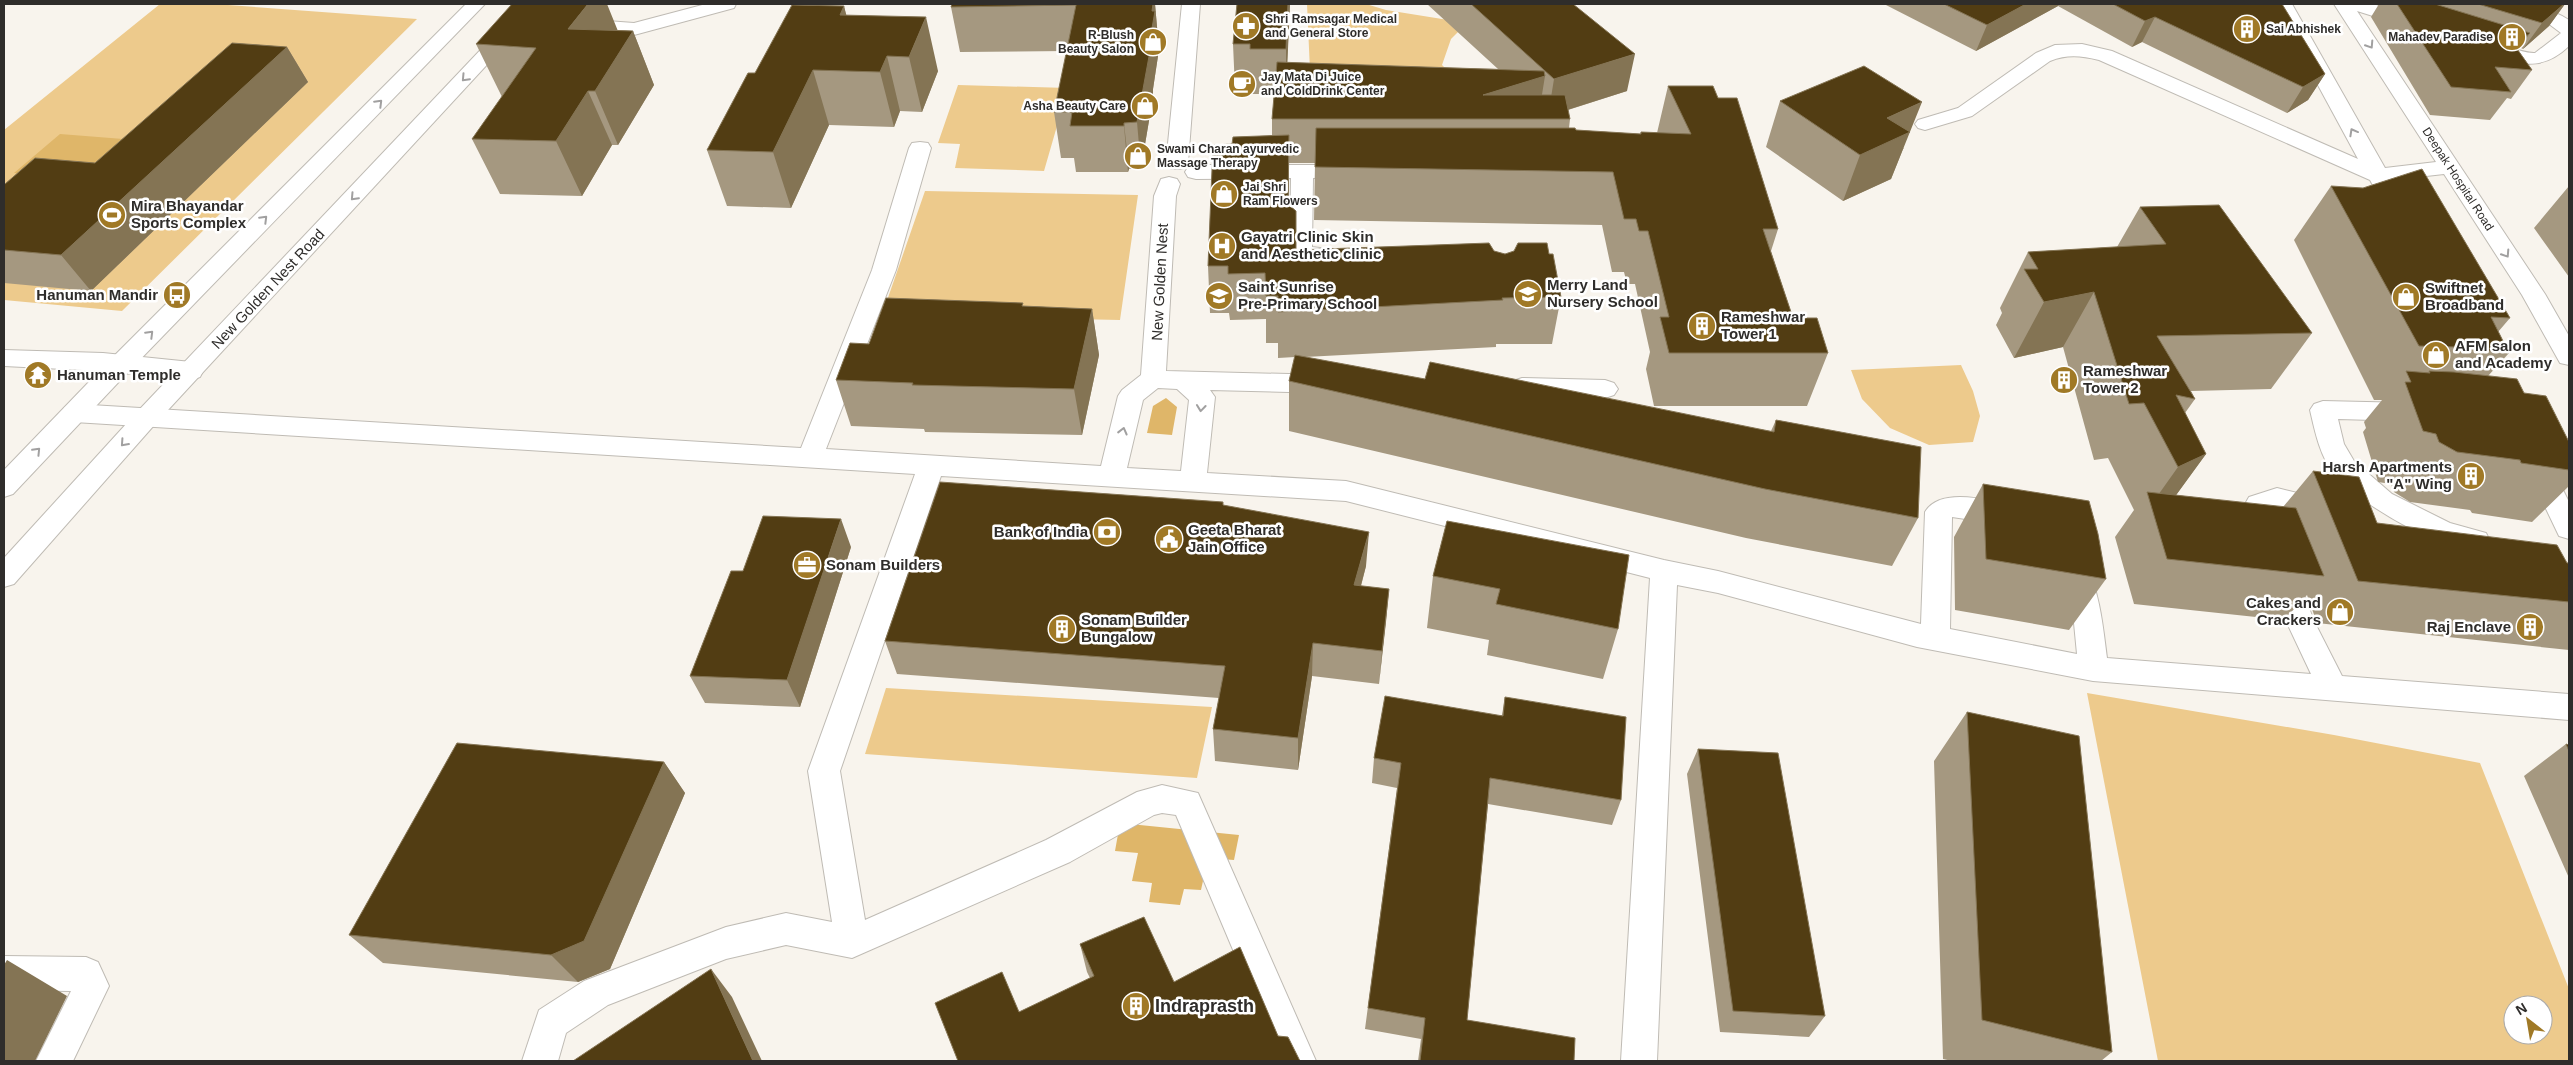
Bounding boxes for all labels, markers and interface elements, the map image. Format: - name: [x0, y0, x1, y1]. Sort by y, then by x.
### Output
- pharmacy icon: Shri Ramsagar Medical and General Store: [1231, 11, 1261, 41]
- place label: Shri Ramsagar Medical and General Store: [1265, 12, 1397, 40]
- building icon: Sai Abhishek: [2232, 14, 2262, 44]
- place label: Sai Abhishek: [2266, 22, 2341, 36]
- building icon: Mahadev Paradise: [2497, 22, 2527, 52]
- shop icon: R-Blush Beauty Salon: [1138, 27, 1168, 57]
- place label: R-Blush Beauty Salon: [1058, 28, 1134, 56]
- place label: Mahadev Paradise: [2388, 30, 2493, 44]
- one-way arrow: [2364, 39, 2373, 48]
- cafe icon: Jay Mata Di Juice and ColdDrink Center: [1227, 69, 1257, 99]
- place label: Jay Mata Di Juice and ColdDrink Center: [1261, 70, 1385, 98]
- one-way arrow: [462, 72, 471, 81]
- shop icon: Asha Beauty Care: [1130, 91, 1160, 121]
- place label: Asha Beauty Care: [1023, 99, 1126, 113]
- one-way arrow: [373, 100, 382, 109]
- street label: Deepak Hospital Road: [2419, 125, 2497, 233]
- one-way arrow: [2350, 129, 2360, 138]
- shop icon: Swami Charan ayurvedic Massage Therapy: [1123, 141, 1153, 171]
- place label: Swami Charan ayurvedic Massage Therapy: [1157, 142, 1299, 170]
- shop icon: Jai Shri Ram Flowers: [1209, 179, 1239, 209]
- place label: Jai Shri Ram Flowers: [1243, 180, 1318, 208]
- one-way arrow: [351, 191, 360, 200]
- place label: Mira Bhayandar Sports Complex: [131, 197, 247, 231]
- sports icon: Mira Bhayandar Sports Complex: [97, 200, 127, 230]
- one-way arrow: [259, 216, 268, 225]
- street label: New Golden Nest: [1148, 222, 1171, 341]
- street label: New Golden Nest Road: [208, 225, 328, 352]
- place label: Gayatri Clinic Skin and Aesthetic clinic: [1241, 228, 1381, 262]
- hospital icon: Gayatri Clinic Skin and Aesthetic clinic: [1207, 231, 1237, 261]
- one-way arrow: [2500, 249, 2510, 258]
- place label: Merry Land Nursery School: [1547, 276, 1658, 310]
- place label: Saint Sunrise Pre-Primary School: [1238, 278, 1377, 312]
- school or university icon: Merry Land Nursery School: [1513, 279, 1543, 309]
- place label: Swiftnet Broadband: [2425, 279, 2504, 313]
- bus stop icon: Hanuman Mandir: [162, 280, 192, 310]
- school or university icon: Saint Sunrise Pre-Primary School: [1204, 281, 1234, 311]
- shop icon: Swiftnet Broadband: [2391, 282, 2421, 312]
- place label: Hanuman Mandir: [36, 286, 158, 303]
- place label: Rameshwar Tower 1: [1721, 308, 1805, 342]
- building icon: Rameshwar Tower 1: [1687, 311, 1717, 341]
- one-way arrow: [144, 331, 153, 340]
- place label: AFM salon and Academy: [2455, 337, 2553, 371]
- shop icon: AFM salon and Academy: [2421, 340, 2451, 370]
- temple icon: Hanuman Temple: [23, 360, 53, 390]
- place label: Rameshwar Tower 2: [2083, 362, 2167, 396]
- building icon: Rameshwar Tower 2: [2049, 365, 2079, 395]
- place label: Hanuman Temple: [57, 366, 181, 383]
- one-way arrow: [1196, 405, 1207, 413]
- one-way arrow: [1117, 426, 1128, 435]
- one-way arrow: [121, 438, 130, 447]
- one-way arrow: [31, 448, 40, 457]
- place label: Harsh Apartments "A" Wing: [2323, 458, 2452, 492]
- building icon: Harsh Apartments "A" Wing: [2456, 461, 2486, 491]
- bank icon: Bank of India: [1092, 517, 1122, 547]
- place label: Geeta Bharat Jain Office: [1188, 521, 1281, 555]
- place label: Bank of India: [994, 523, 1089, 540]
- public building icon: Geeta Bharat Jain Office: [1154, 524, 1184, 554]
- office icon: Sonam Builders: [792, 550, 822, 580]
- place label: Sonam Builders: [826, 556, 940, 573]
- place label: Cakes and Crackers: [2246, 594, 2321, 628]
- shop icon: Cakes and Crackers: [2325, 597, 2355, 627]
- place label: Sonam Builder Bungalow: [1081, 611, 1187, 645]
- building icon: Raj Enclave: [2515, 612, 2545, 642]
- building icon: Sonam Builder Bungalow: [1047, 614, 1077, 644]
- place label: Raj Enclave: [2427, 618, 2511, 635]
- building icon: Indraprasth: [1121, 991, 1151, 1021]
- north arrow: [2503, 995, 2553, 1045]
- place label: Indraprasth: [1155, 996, 1254, 1016]
- text: N: [2513, 999, 2530, 1018]

